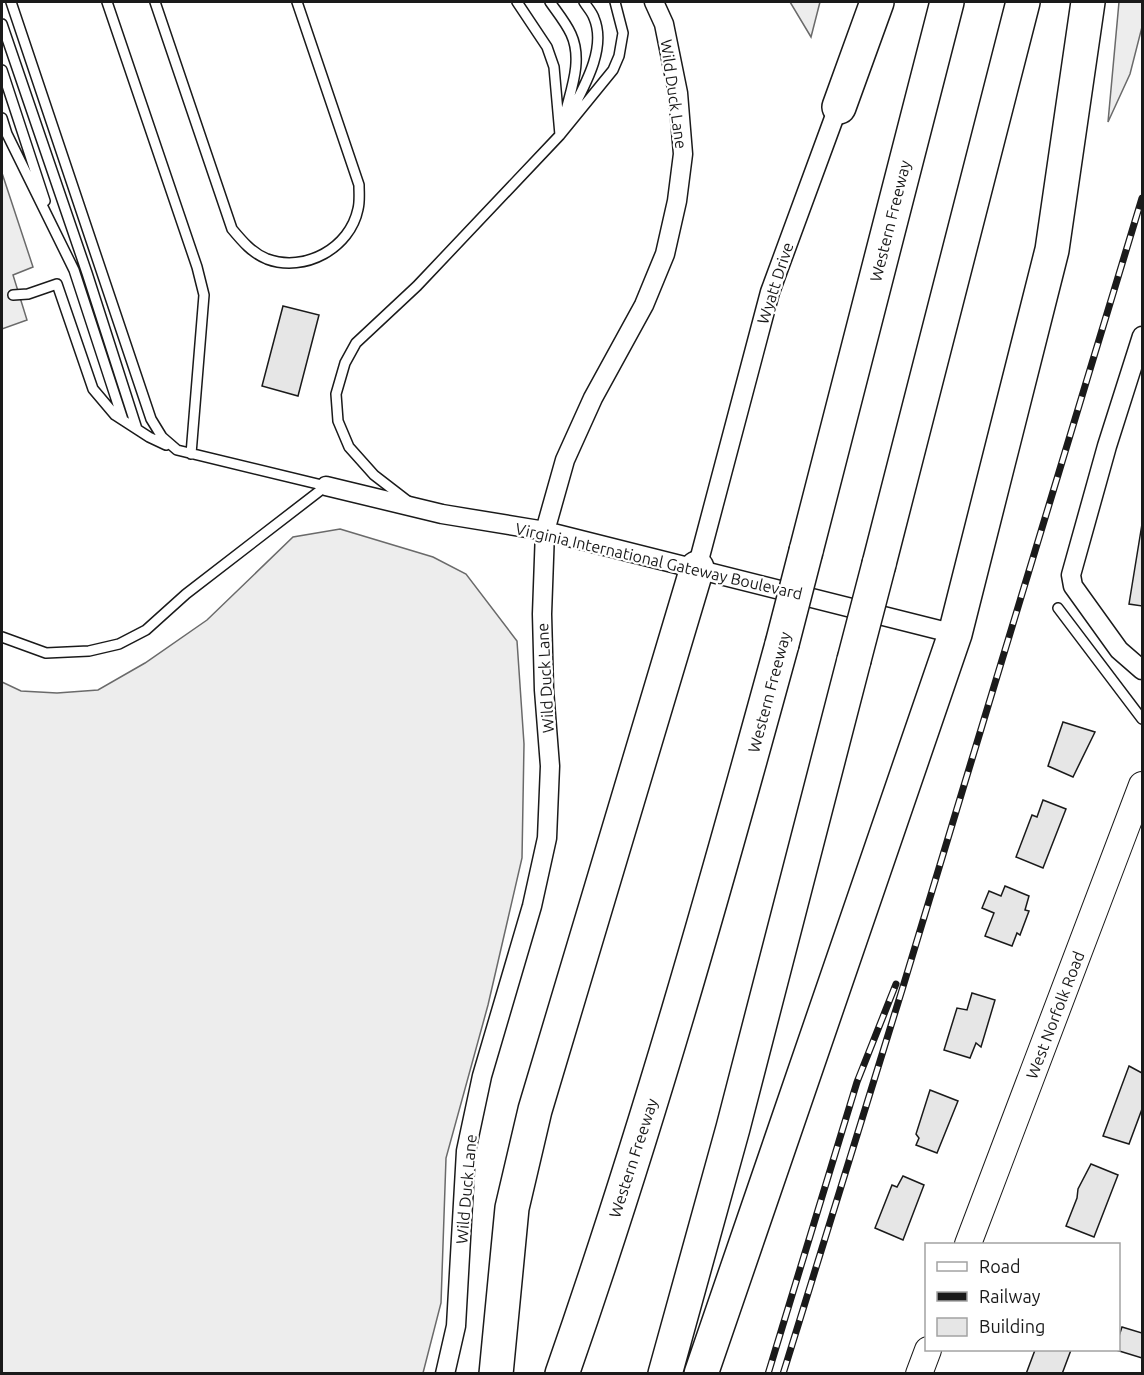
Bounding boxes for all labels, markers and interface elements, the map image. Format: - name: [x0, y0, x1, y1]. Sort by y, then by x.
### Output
- street label: Wild Duck Lane: [657, 38, 691, 150]
- street label: Western Freeway: [866, 158, 914, 284]
- street label: Wyatt Drive: [753, 240, 797, 326]
- street label: Virginia International Gateway Boulevard: [514, 519, 804, 603]
- street label: Wild Duck Lane: [533, 623, 557, 733]
- street label: Western Freeway: [744, 629, 794, 754]
- street label: West Norfolk Road: [1022, 949, 1088, 1081]
- street label: Western Freeway: [605, 1096, 661, 1220]
- street label: Wild Duck Lane: [452, 1133, 480, 1245]
- legend: [925, 1243, 1120, 1351]
- text: Road: [979, 1256, 1021, 1276]
- text: Railway: [979, 1286, 1041, 1306]
- text: Building: [979, 1316, 1045, 1336]

